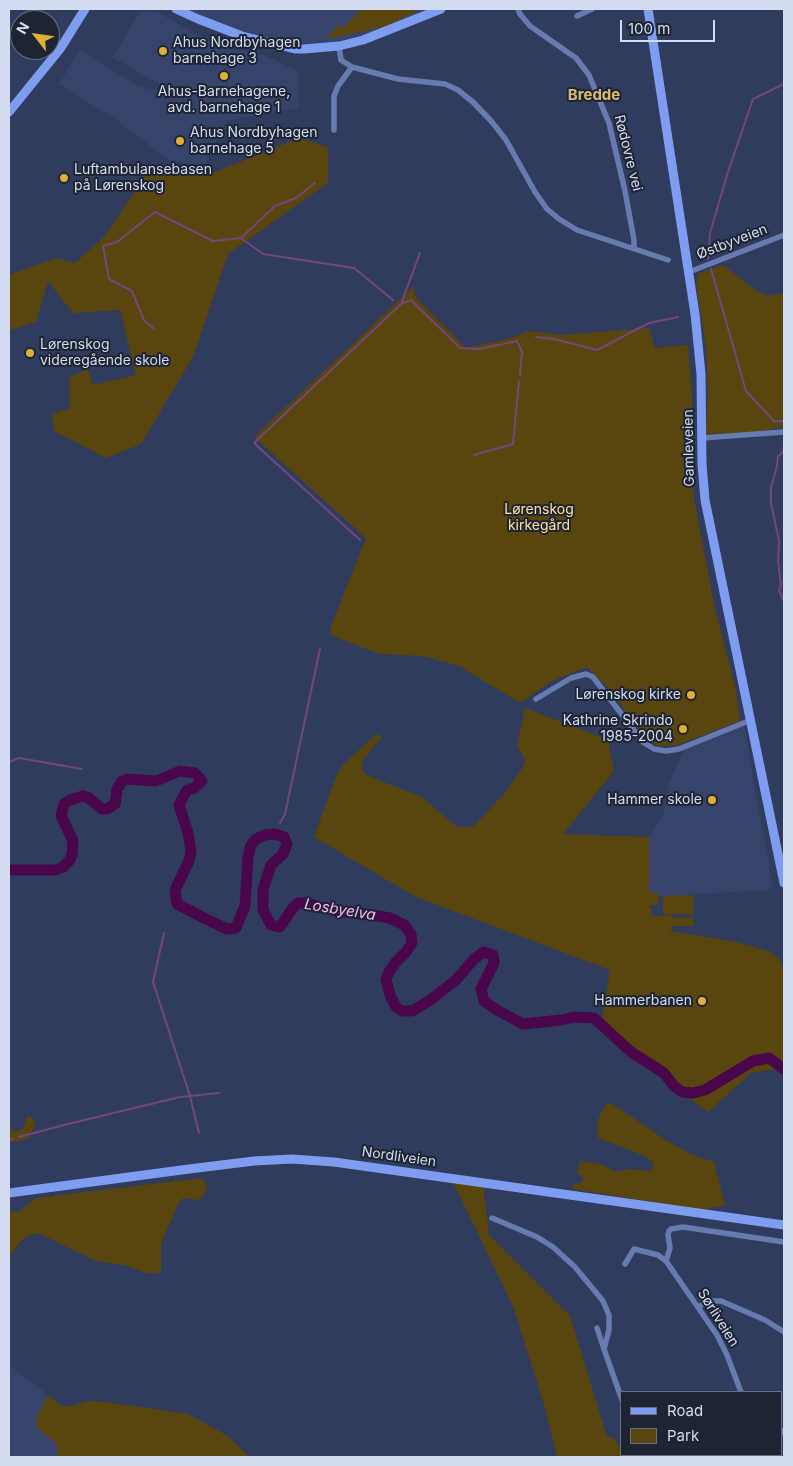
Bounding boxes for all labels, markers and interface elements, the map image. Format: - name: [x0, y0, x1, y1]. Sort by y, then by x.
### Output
- north arrow: [10, 10, 60, 60]
- scale bar: [623, 10, 718, 42]
- text: N: [12, 19, 32, 37]
- text: 100 m: [628, 19, 670, 38]
- place label: Ahus Nordbyhagen barnehage 3: [173, 35, 300, 68]
- marker: Ahus Nordbyhagen barnehage 3: [157, 45, 169, 57]
- marker: Ahus-Barnehagene, avd. barnehage 1: [218, 70, 230, 82]
- place label: Ahus-Barnehagene, avd. barnehage 1: [158, 84, 290, 116]
- district label: Bredde: [568, 86, 620, 104]
- street label: Rødovre vei: [610, 113, 646, 193]
- place label: Ahus Nordbyhagen barnehage 5: [190, 125, 317, 158]
- marker: Ahus Nordbyhagen barnehage 5: [174, 135, 186, 147]
- place label: Luftambulansebasen på Lørenskog: [74, 162, 212, 194]
- marker: Luftambulansebasen på Lørenskog: [58, 172, 70, 184]
- street label: Østbyveien: [694, 221, 770, 263]
- place label: Lørenskog videregående skole: [40, 337, 169, 370]
- marker: Lørenskog videregående skole: [24, 347, 36, 359]
- street label: Gamleveien: [680, 409, 698, 487]
- park label: Lørenskog kirkegård: [504, 502, 574, 534]
- place label: Lørenskog kirke: [575, 687, 681, 703]
- marker: Lørenskog kirke: [685, 689, 697, 701]
- place label: Kathrine Skrindo 1985-2004: [563, 713, 673, 746]
- marker: Kathrine Skrindo 1985-2004: [677, 723, 689, 735]
- place label: Hammer skole: [607, 792, 702, 808]
- marker: Hammer skole: [706, 794, 718, 806]
- water label: Losbyelva: [303, 895, 377, 925]
- place label: Hammerbanen: [594, 993, 692, 1009]
- marker: Hammerbanen: [696, 995, 708, 1007]
- street label: Nordliveien: [361, 1143, 437, 1171]
- street label: Sørliveien: [694, 1286, 742, 1350]
- legend: [620, 1391, 783, 1456]
- text: Road: [667, 1401, 703, 1420]
- text: Park: [667, 1426, 699, 1445]

